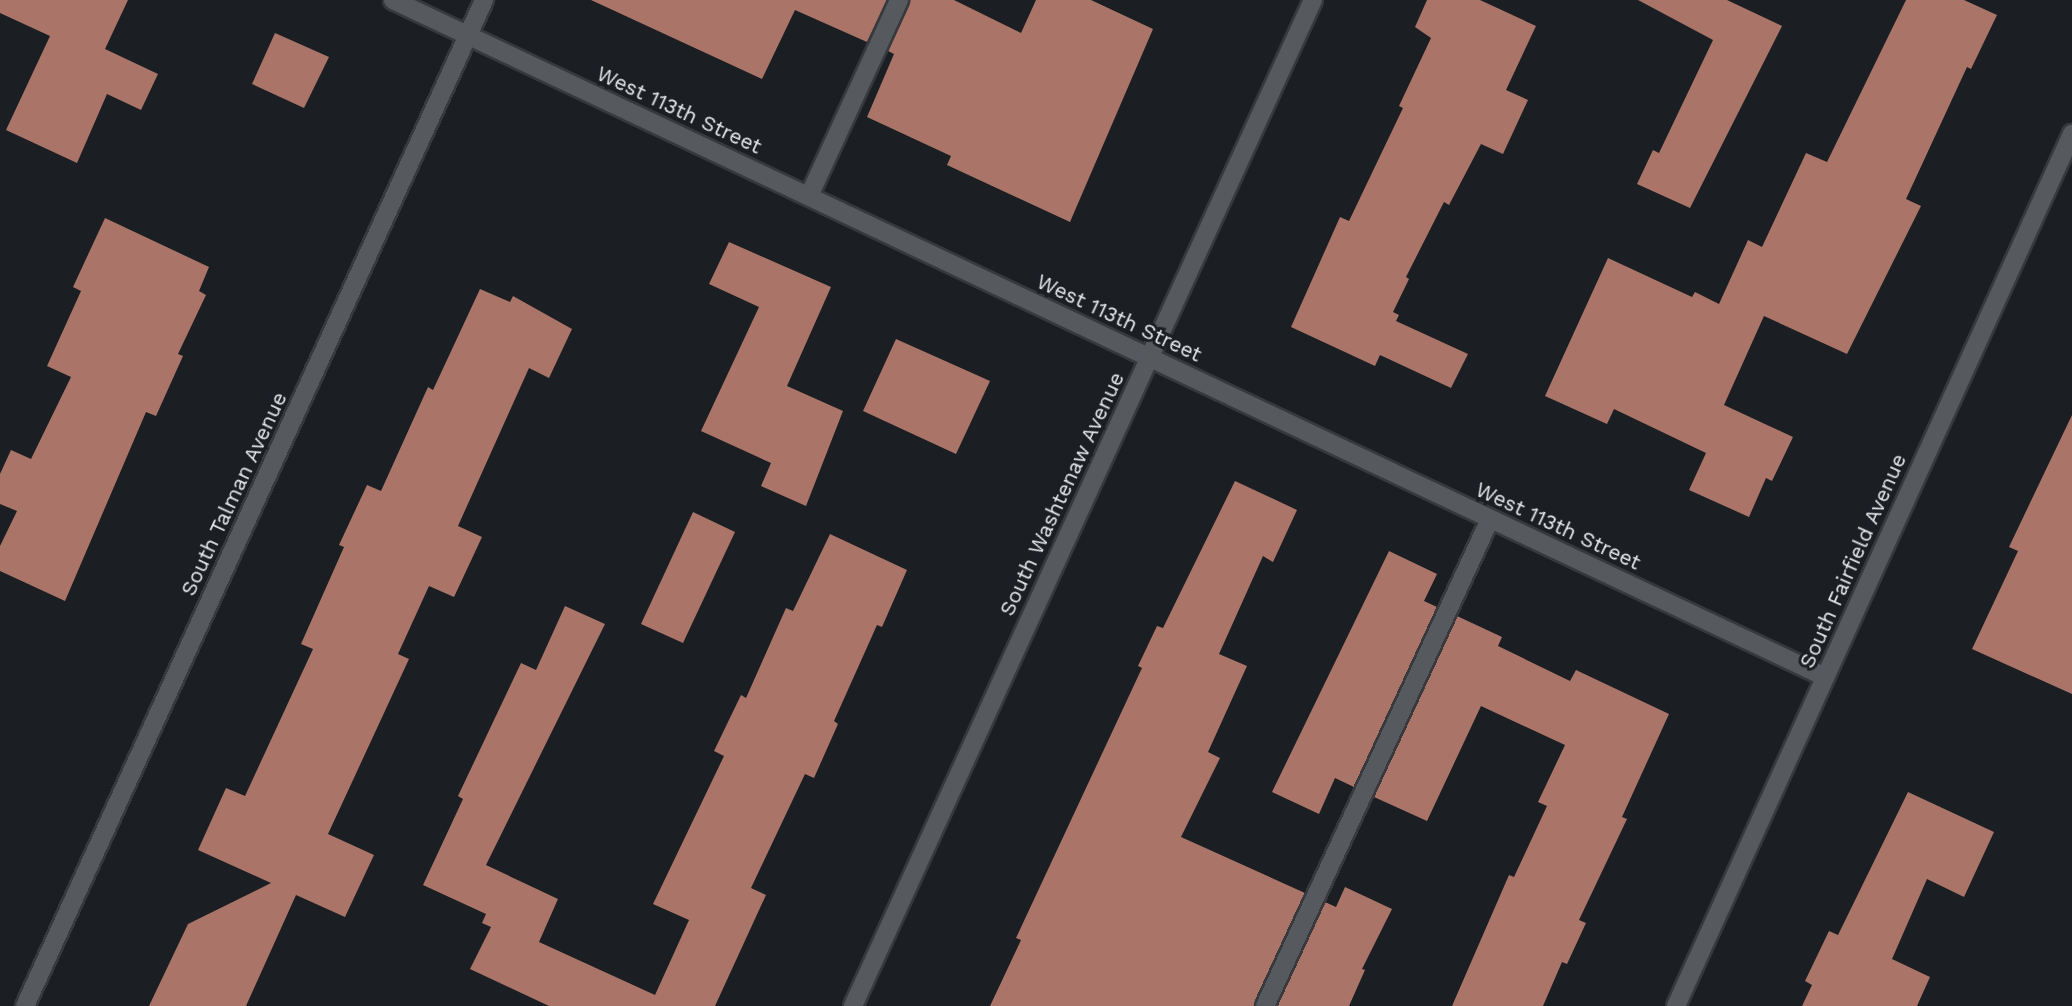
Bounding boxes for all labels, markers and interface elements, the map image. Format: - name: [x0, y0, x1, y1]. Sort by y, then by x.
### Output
- street label: West 113th Street: [592, 61, 766, 159]
- street label: West 113th Street: [1032, 269, 1206, 367]
- street label: South Washtenaw Avenue: [994, 367, 1130, 621]
- street label: South Talman Avenue: [175, 388, 293, 600]
- street label: South Fairfield Avenue: [1794, 450, 1912, 672]
- street label: West 113th Street: [1471, 477, 1645, 575]

